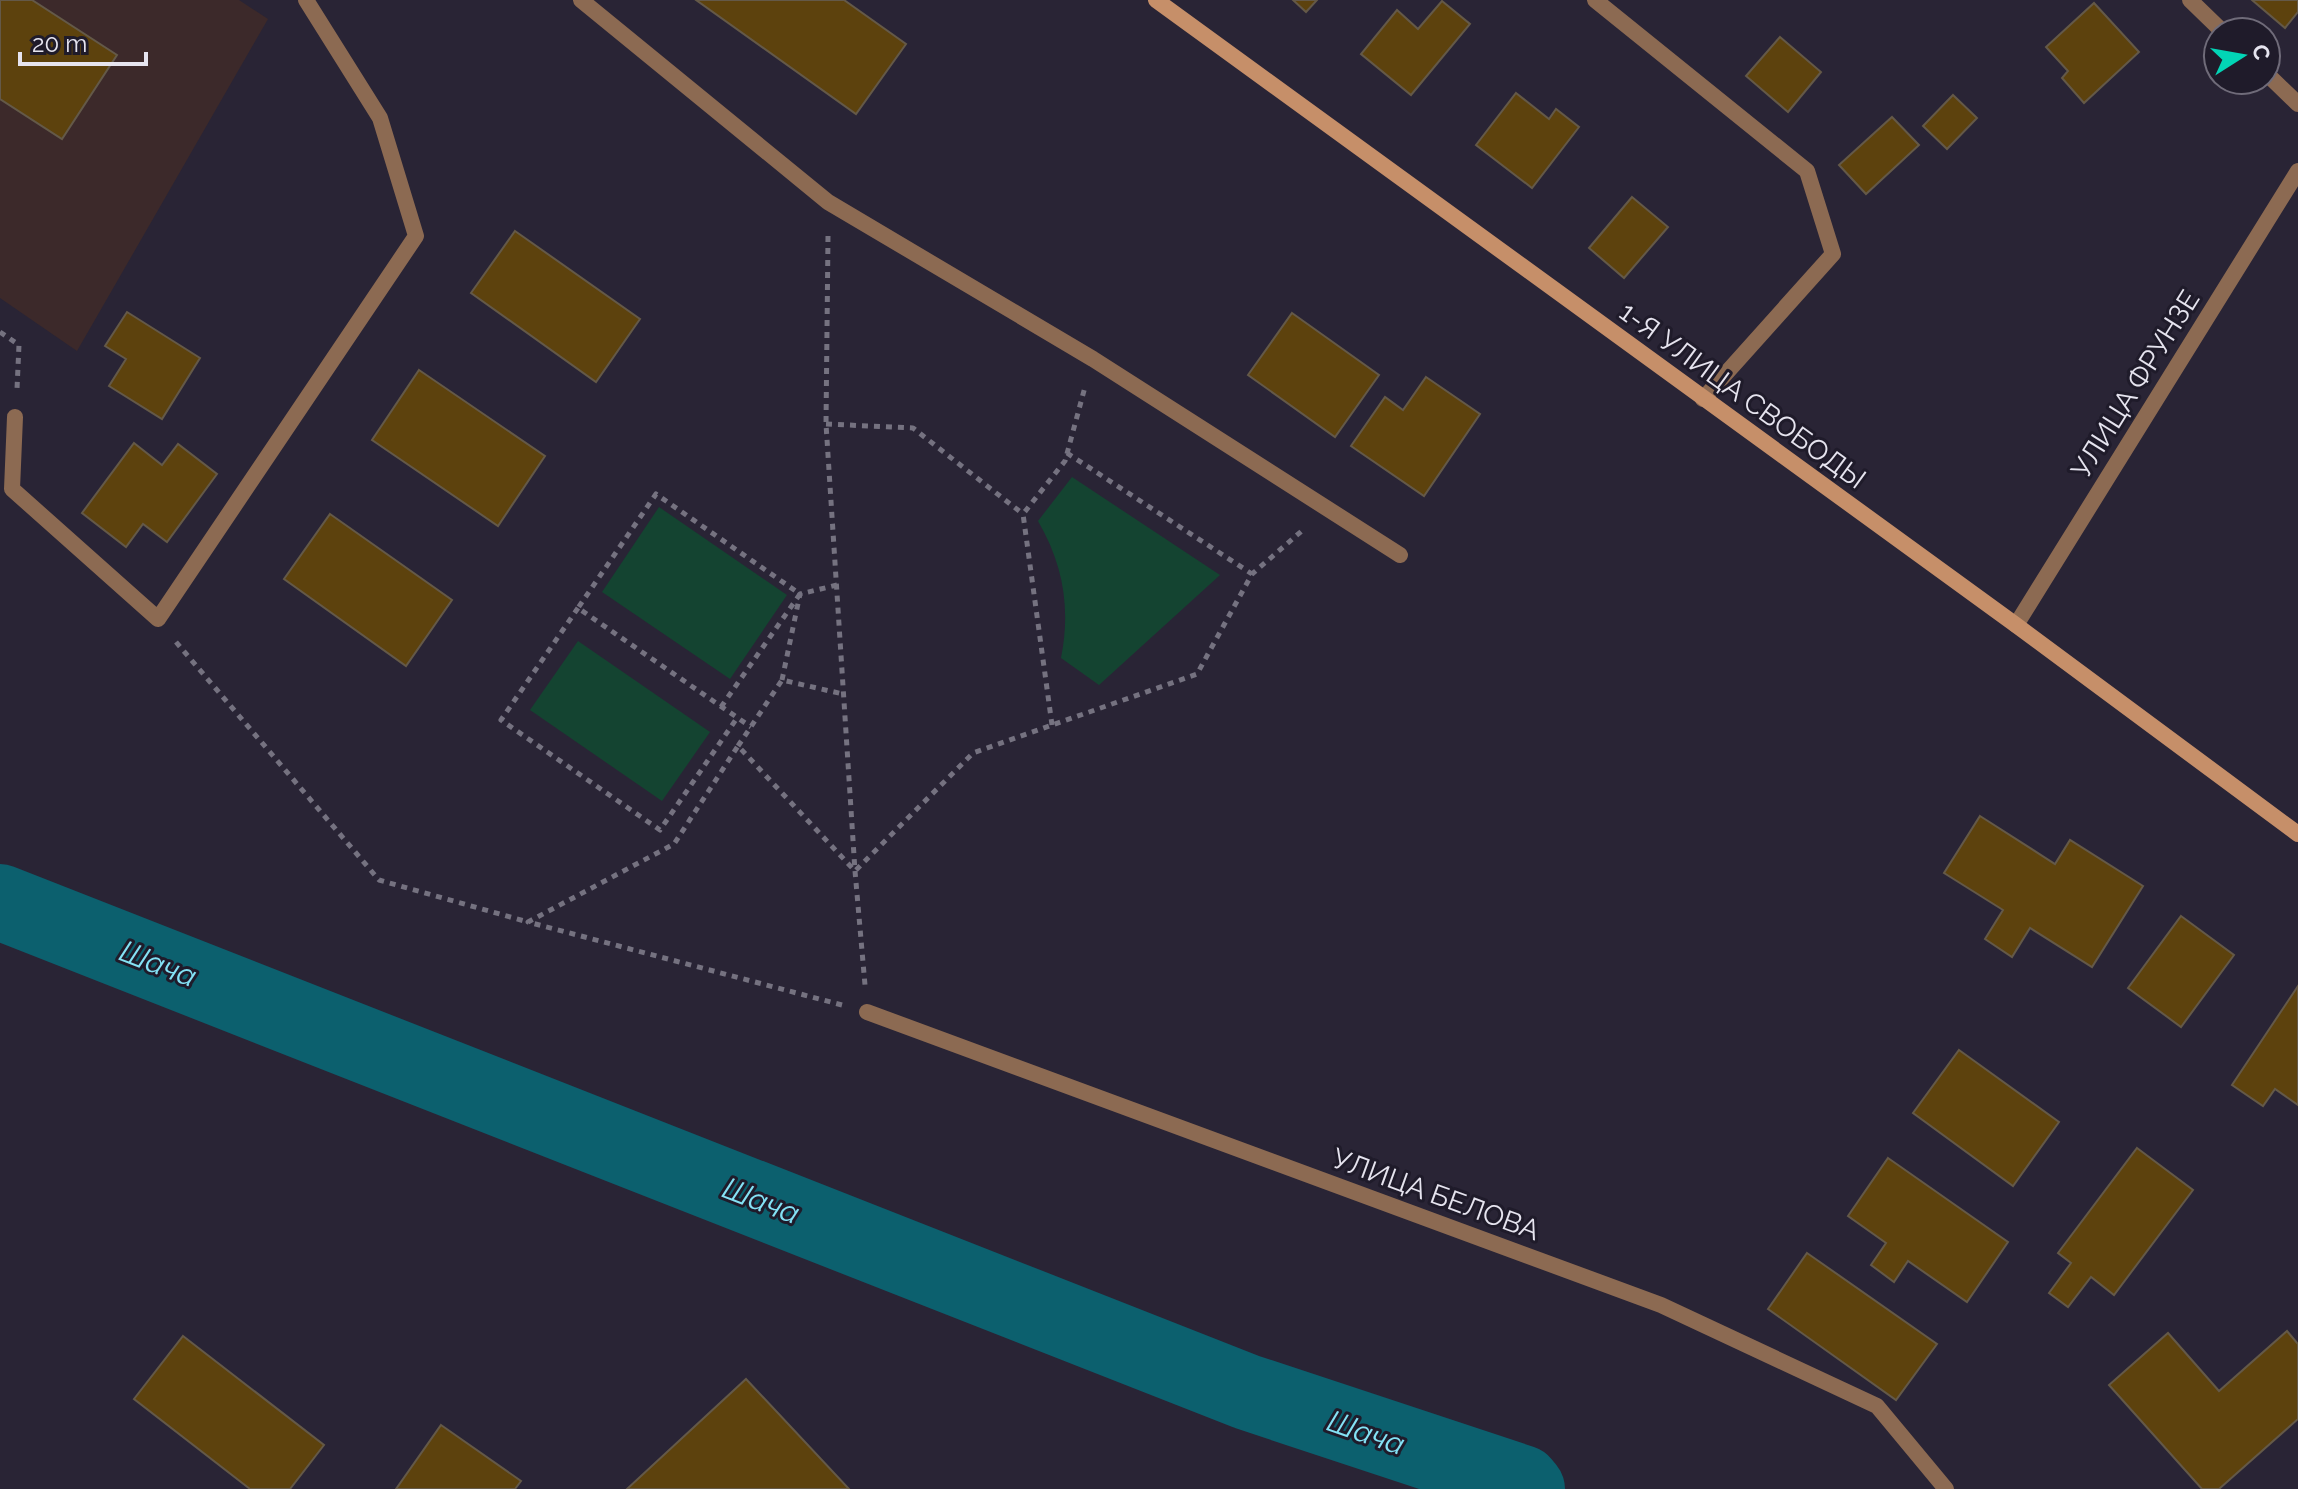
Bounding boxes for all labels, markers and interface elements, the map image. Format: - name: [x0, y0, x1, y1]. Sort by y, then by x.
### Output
- scale bar: [20, 16, 146, 66]
- north arrow: [2202, 16, 2282, 96]
- text: 20 m: [32, 29, 87, 58]
- text: С: [2247, 42, 2276, 62]
- street label: УЛИЦА ФРУНЗЕ: [2064, 284, 2206, 484]
- street label: 1-Я УЛИЦА СВОБОДЫ: [1613, 295, 1872, 496]
- water label: Шача: [115, 933, 201, 994]
- street label: УЛИЦА БЕЛОВА: [1328, 1142, 1544, 1247]
- water label: Шача: [718, 1170, 804, 1231]
- water label: Шача: [1323, 1403, 1409, 1462]

